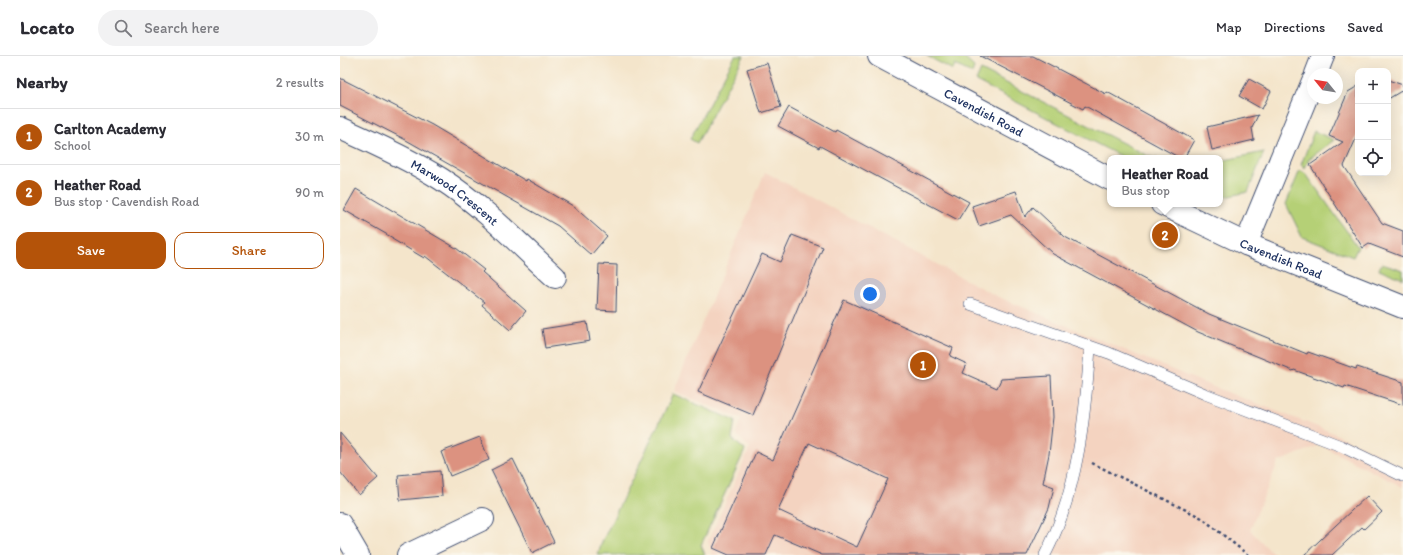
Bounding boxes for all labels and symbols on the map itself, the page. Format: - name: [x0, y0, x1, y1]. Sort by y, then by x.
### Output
- north arrow: [1307, 68, 1343, 104]
- street label: Cavendish Road: [941, 85, 1026, 140]
- street label: Marwood Crescent: [408, 156, 502, 229]
- pin: 2: [1152, 220, 1178, 250]
- street label: Cavendish Road: [1237, 235, 1325, 282]
- your location: [860, 284, 880, 304]
- pin: 1: [910, 350, 936, 380]

